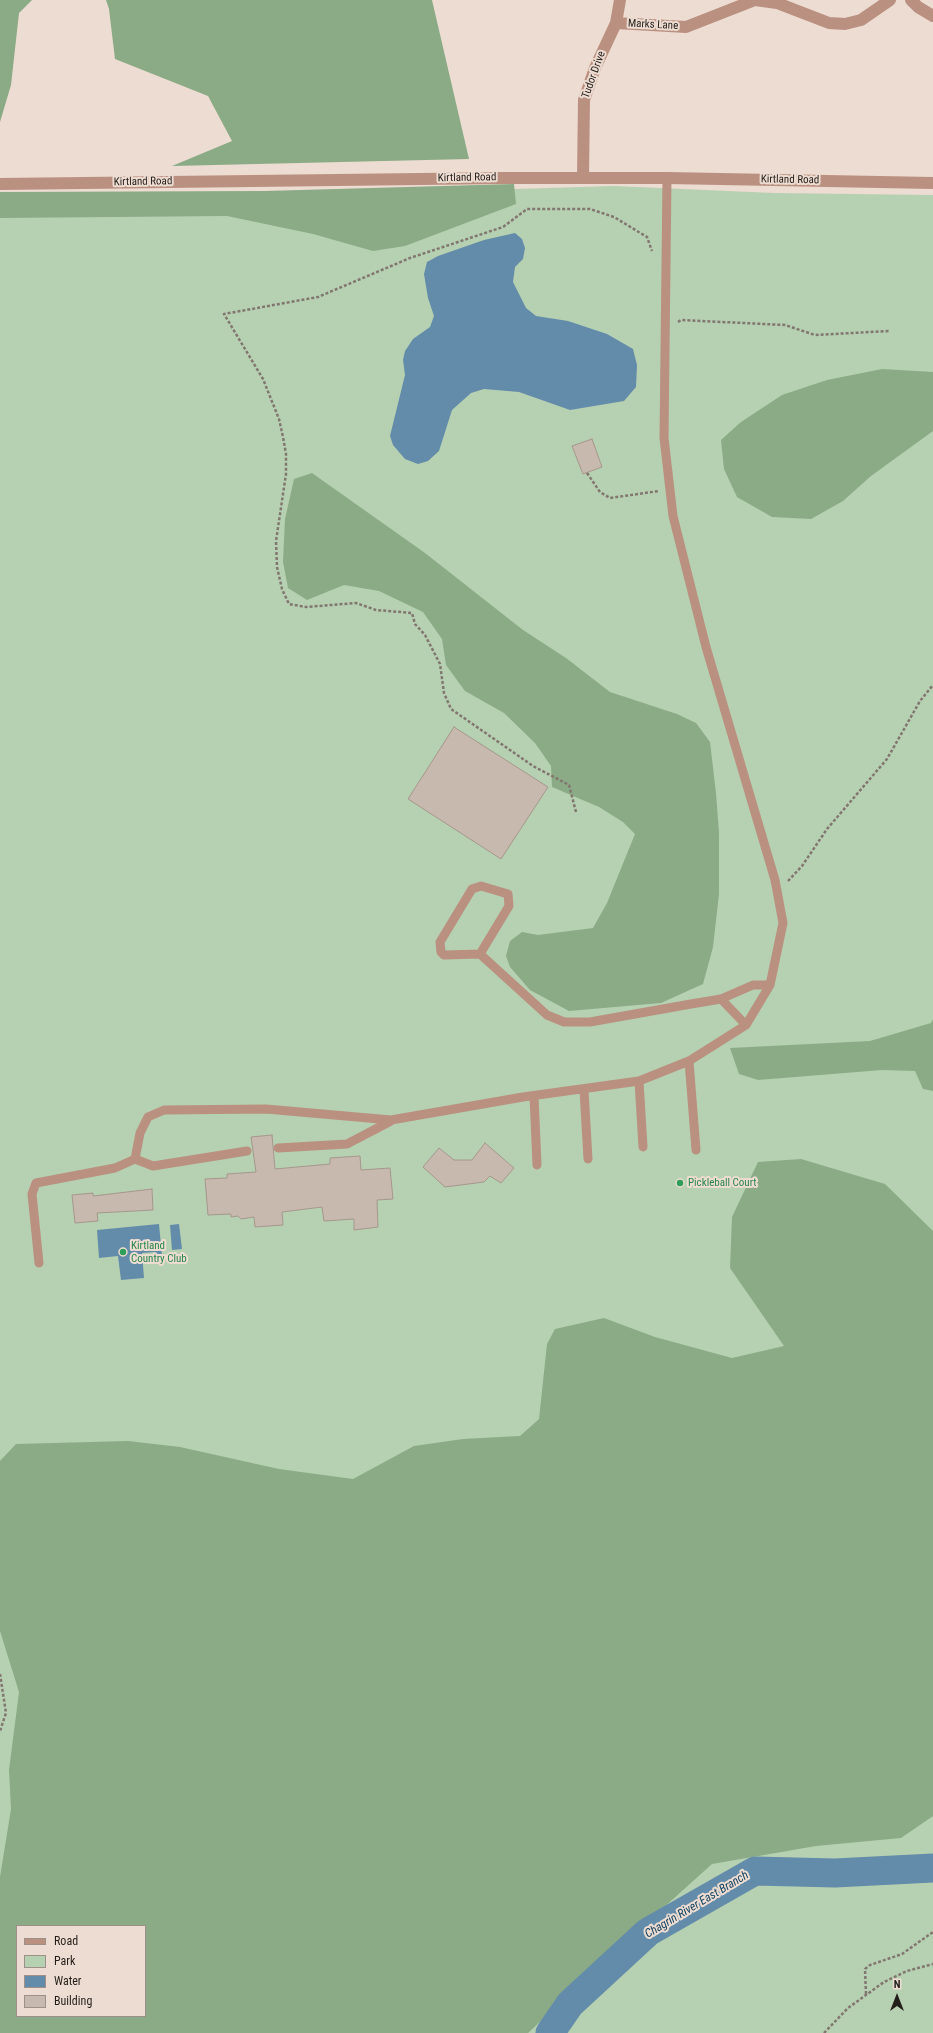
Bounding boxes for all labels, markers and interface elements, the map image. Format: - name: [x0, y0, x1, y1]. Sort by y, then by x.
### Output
- street label: Marks Lane: [627, 17, 679, 33]
- street label: Tudor Drive: [579, 50, 609, 100]
- street label: Kirtland Road: [438, 171, 496, 185]
- street label: Kirtland Road: [761, 173, 819, 187]
- street label: Kirtland Road: [114, 175, 172, 189]
- place label: Pickleball Court: [688, 1176, 757, 1190]
- marker: Pickleball Court: [675, 1178, 685, 1188]
- place label: Kirtland Country Club: [131, 1239, 187, 1265]
- marker: Kirtland Country Club: [118, 1247, 128, 1257]
- water label: Chagrin River East Branch: [643, 1868, 751, 1942]
- legend: [16, 1925, 146, 2017]
- text: Road: [54, 1934, 78, 1948]
- text: Park: [54, 1954, 75, 1968]
- text: Water: [54, 1974, 82, 1988]
- north arrow: [877, 1977, 917, 2017]
- text: N: [894, 1978, 900, 1991]
- text: Building: [54, 1994, 92, 2008]

